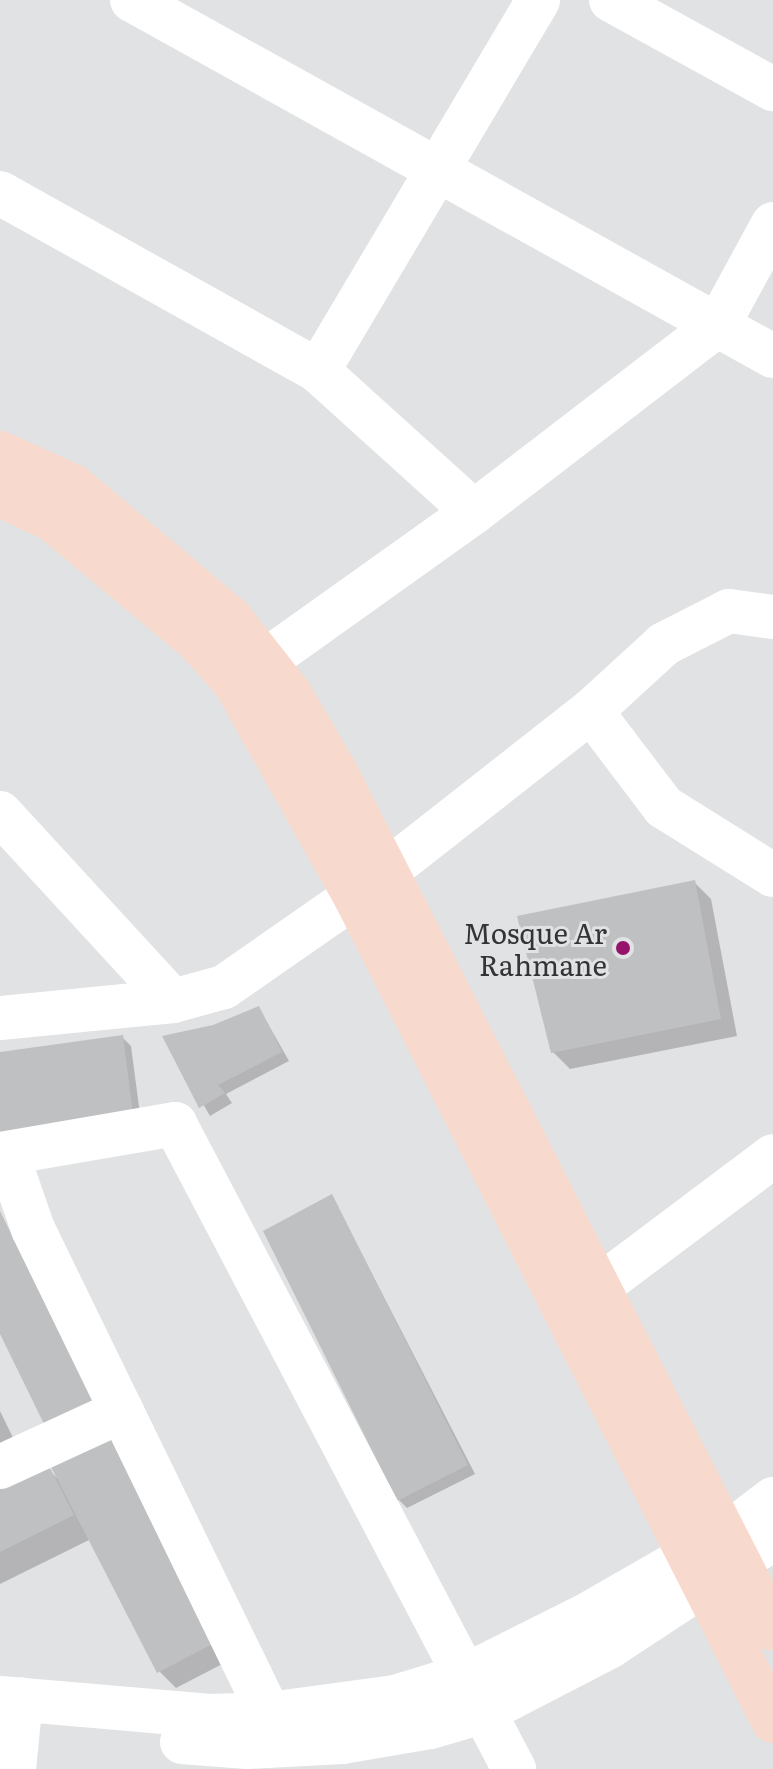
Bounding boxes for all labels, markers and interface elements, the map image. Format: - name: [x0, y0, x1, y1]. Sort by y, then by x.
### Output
- place label: Mosque Ar Rahmane: [463, 915, 607, 981]
- marker: Mosque Ar Rahmane: [614, 939, 632, 957]

